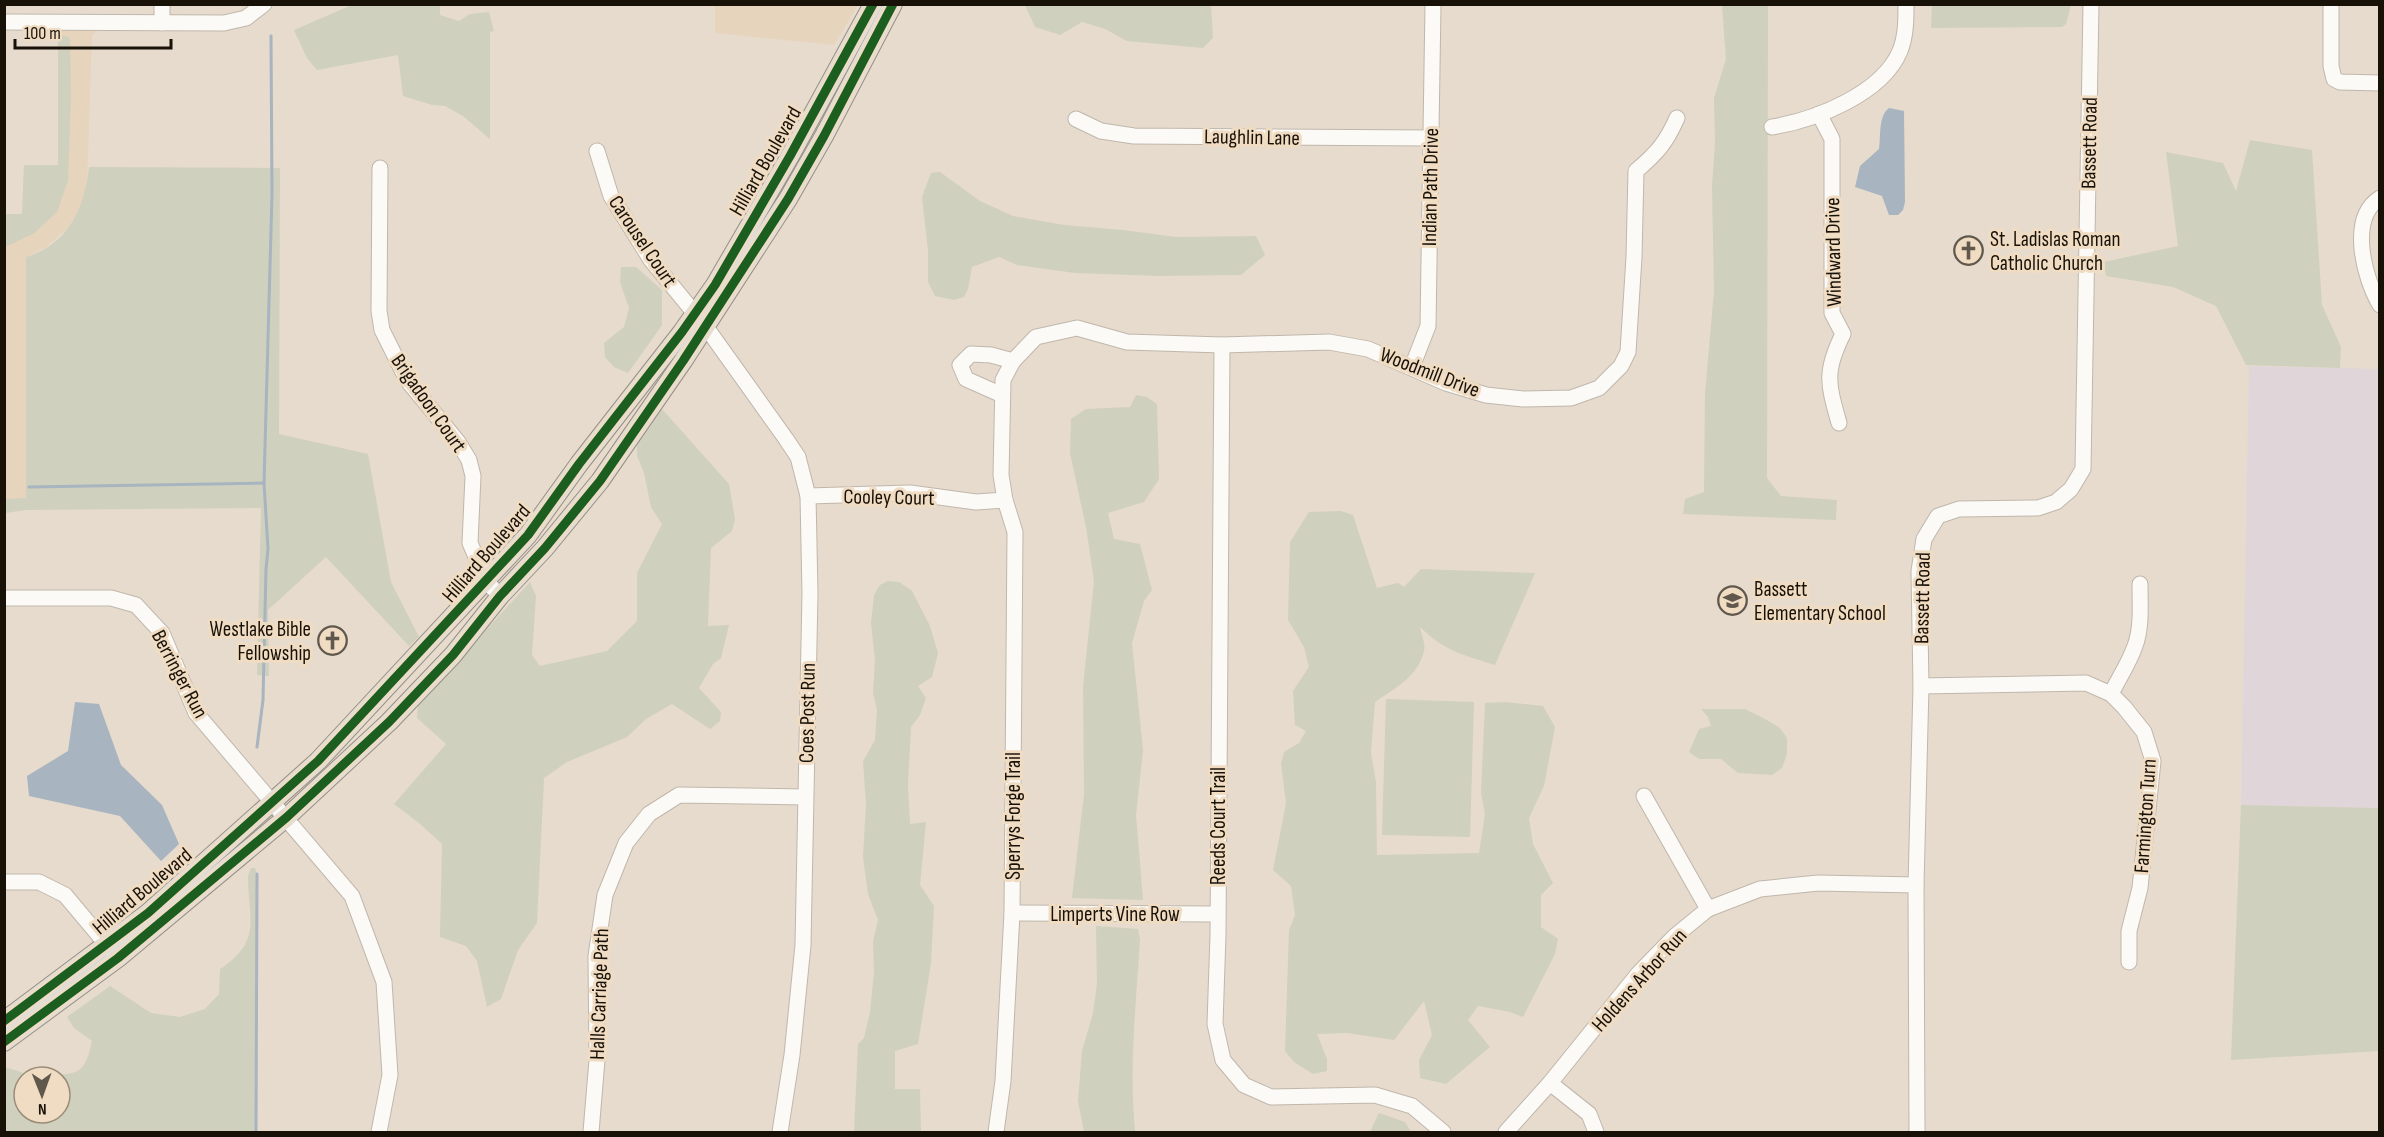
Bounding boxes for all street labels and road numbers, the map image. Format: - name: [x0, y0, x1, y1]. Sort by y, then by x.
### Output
- street label: Bassett Road: [2076, 97, 2103, 189]
- street label: Hilliard Boulevard: [724, 102, 807, 220]
- street label: Laughlin Lane: [1204, 124, 1300, 151]
- street label: Indian Path Drive: [1417, 128, 1444, 246]
- street label: Carousel Court: [603, 191, 682, 292]
- street label: Windward Drive: [1820, 197, 1847, 307]
- street label: Woodmill Drive: [1376, 342, 1483, 403]
- street label: Brigadoon Court: [386, 349, 472, 457]
- street label: Cooley Court: [843, 484, 935, 511]
- street label: Hilliard Boulevard: [437, 499, 536, 608]
- street label: Bassett Road: [1909, 552, 1936, 644]
- street label: Berringer Run: [146, 626, 213, 723]
- street label: Coes Post Run: [794, 663, 821, 763]
- street label: Sperrys Forge Trail: [1001, 752, 1026, 880]
- street label: Farmington Turn: [2129, 758, 2162, 874]
- street label: Reeds Court Trail: [1206, 767, 1231, 885]
- street label: Hilliard Boulevard: [88, 843, 197, 940]
- street label: Limperts Vine Row: [1050, 902, 1180, 927]
- street label: Holdens Arbor Run: [1587, 924, 1692, 1037]
- street label: Halls Carriage Path: [585, 928, 614, 1060]

